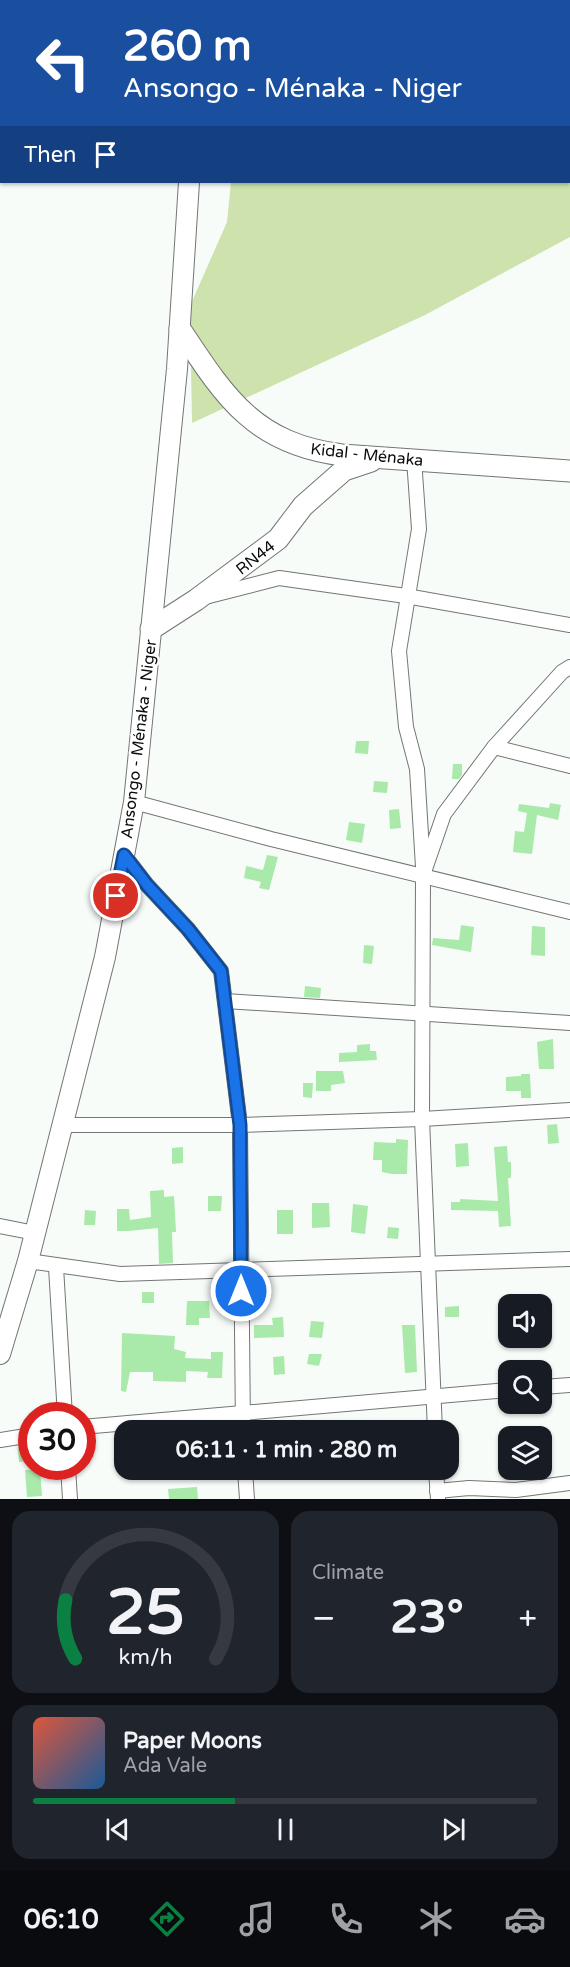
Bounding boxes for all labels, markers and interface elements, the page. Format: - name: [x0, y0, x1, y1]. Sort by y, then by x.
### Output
- text: 260 m: [123, 21, 252, 72]
- icon: left: [24, 24, 102, 102]
- text: Ansongo - Ménaka - Niger: [123, 72, 462, 105]
- icon: arrive: [89, 138, 122, 171]
- text: Then: [24, 142, 77, 168]
- street label: Kidal - Ménaka: [310, 439, 424, 471]
- street label: RN44: [232, 536, 279, 579]
- street label: Ansongo - Ménaka - Niger: [117, 637, 161, 840]
- pin: [90, 870, 141, 921]
- icon: arrive: [99, 879, 132, 912]
- position arrow: [209, 1259, 273, 1323]
- map controls: [498, 1294, 552, 1480]
- button: sound: [498, 1294, 552, 1348]
- button: search: [498, 1360, 552, 1414]
- speed limit sign: 30: [18, 1402, 96, 1480]
- button: layers: [498, 1426, 552, 1480]
- text: 06:11 · 1 min · 280 m: [176, 1437, 397, 1463]
- text: Climate: [312, 1561, 384, 1585]
- text: 25: [106, 1576, 185, 1651]
- text: 23°: [390, 1591, 464, 1645]
- text: −: [312, 1599, 336, 1638]
- text: +: [518, 1599, 537, 1638]
- text: km/h: [119, 1644, 172, 1670]
- text: Paper Moons: [123, 1728, 262, 1754]
- text: Ada Vale: [123, 1754, 207, 1778]
- icon: previous: [101, 1813, 134, 1846]
- icon: pause: [269, 1813, 302, 1846]
- icon: next: [437, 1813, 470, 1846]
- icon: directions: [146, 1898, 188, 1940]
- icon: music: [236, 1898, 278, 1940]
- icon: phone: [325, 1898, 367, 1940]
- icon: climate: [415, 1898, 457, 1940]
- icon: car: [504, 1898, 546, 1940]
- text: 06:10: [24, 1903, 99, 1936]

